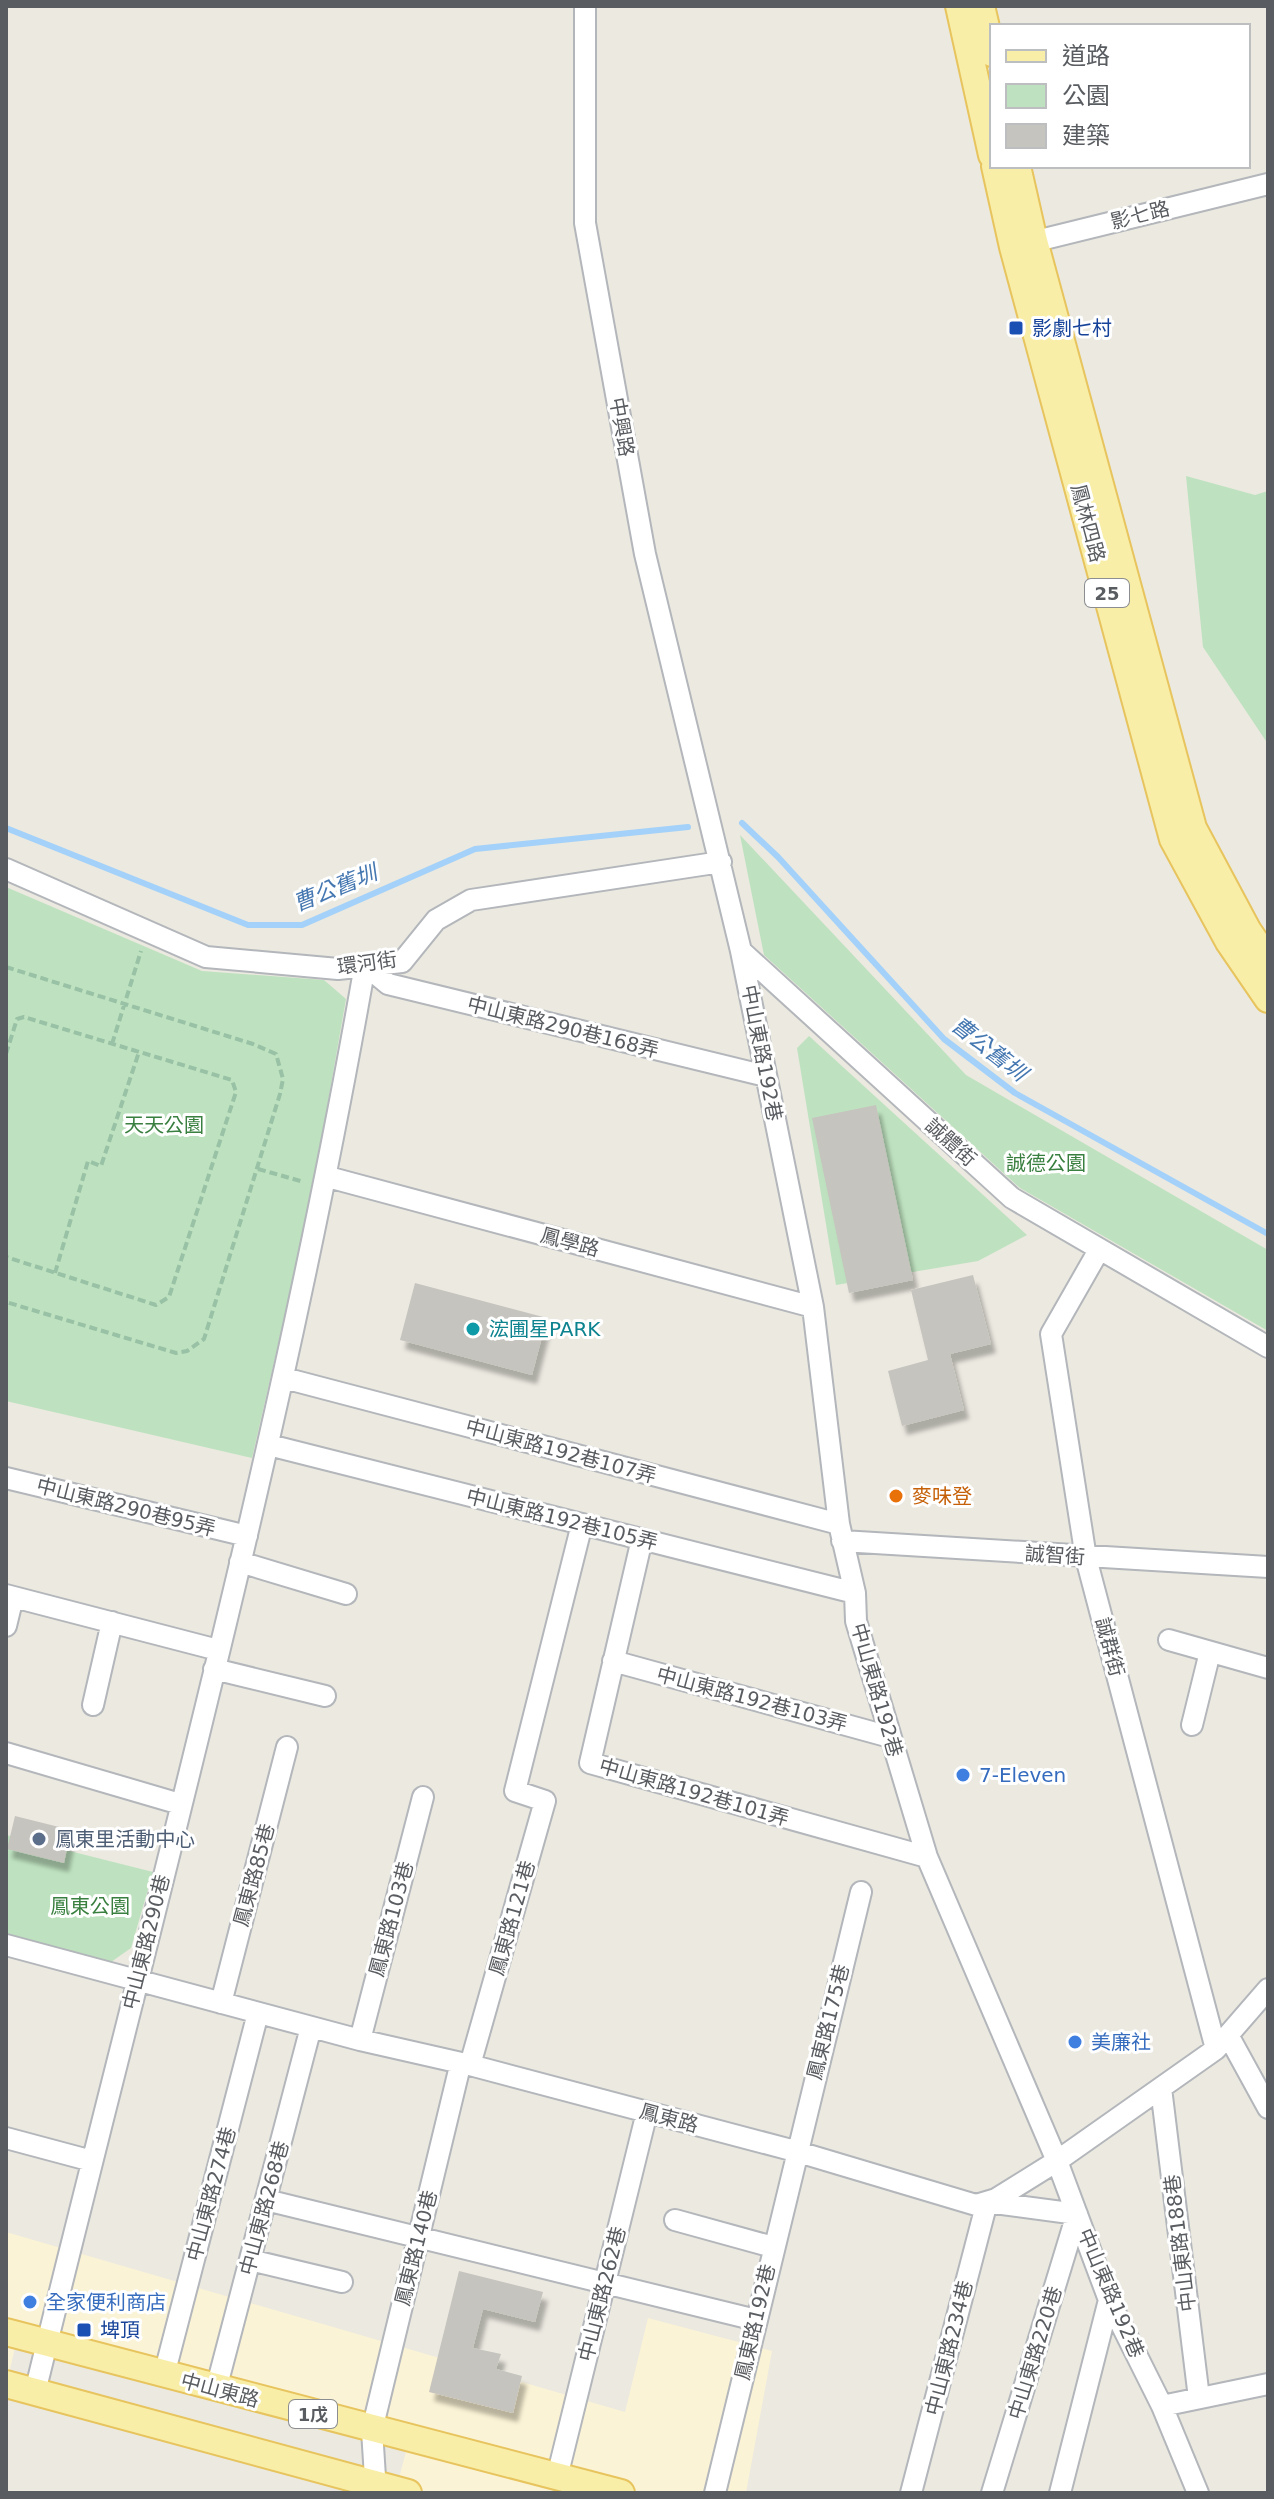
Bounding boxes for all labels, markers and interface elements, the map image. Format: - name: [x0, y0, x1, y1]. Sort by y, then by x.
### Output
- legend: [990, 24, 1250, 168]
- text: 道路: [1062, 42, 1110, 70]
- text: 公園: [1062, 82, 1110, 110]
- text: 建築: [1062, 122, 1110, 150]
- street label: 影七路: [1108, 196, 1172, 234]
- place label: 影劇七村: [1032, 316, 1112, 340]
- marker: 影劇七村: [1007, 319, 1025, 337]
- street label: 中興路: [605, 395, 639, 459]
- street label: 鳳林四路: [1066, 481, 1110, 565]
- road number: 25: [1085, 579, 1129, 607]
- water label: 曹公舊圳: [290, 859, 383, 916]
- street label: 環河街: [336, 947, 398, 979]
- street label: 中山東路192巷: [737, 983, 787, 1123]
- street label: 中山東路290巷168弄: [465, 992, 661, 1062]
- water label: 曹公舊圳: [947, 1012, 1034, 1088]
- park label: 天天公園: [124, 1113, 204, 1137]
- street label: 誠體街: [921, 1113, 981, 1171]
- park label: 誠德公園: [1006, 1151, 1086, 1175]
- street label: 鳳學路: [538, 1223, 602, 1261]
- place label: 浤圃星PARK: [489, 1317, 601, 1341]
- marker: 浤圃星PARK: [464, 1320, 482, 1338]
- street label: 中山東路192巷107弄: [463, 1414, 659, 1488]
- street label: 中山東路290巷95弄: [34, 1473, 218, 1541]
- street label: 中山東路192巷105弄: [464, 1484, 660, 1554]
- place label: 麥味登: [912, 1484, 972, 1508]
- marker: 麥味登: [887, 1487, 905, 1505]
- street label: 誠智街: [1024, 1541, 1086, 1569]
- street label: 誠群街: [1091, 1615, 1129, 1679]
- street label: 中山東路192巷: [846, 1620, 908, 1760]
- street label: 中山東路192巷103弄: [654, 1662, 850, 1736]
- street label: 中山東路192巷101弄: [596, 1753, 792, 1831]
- place label: 7-Eleven: [979, 1763, 1066, 1787]
- marker: 7-Eleven: [954, 1766, 972, 1784]
- street label: 鳳東路85巷: [229, 1821, 279, 1929]
- place label: 鳳東里活動中心: [55, 1827, 195, 1851]
- marker: 鳳東里活動中心: [30, 1830, 48, 1848]
- street label: 鳳東路121巷: [484, 1858, 540, 1978]
- street label: 鳳東路103巷: [364, 1859, 418, 1979]
- street label: 中山東路290巷: [118, 1872, 174, 2012]
- park label: 鳳東公園: [50, 1894, 130, 1918]
- street label: 鳳東路175巷: [802, 1962, 854, 2082]
- place label: 美廉社: [1091, 2030, 1151, 2054]
- marker: 美廉社: [1066, 2033, 1084, 2051]
- street label: 鳳東路: [637, 2099, 701, 2137]
- street label: 中山東路274巷: [182, 2124, 240, 2264]
- street label: 中山東路268巷: [235, 2138, 293, 2278]
- street label: 中山東路188巷: [1160, 2173, 1200, 2313]
- street label: 鳳東路140巷: [390, 2188, 442, 2308]
- street label: 中山東路262巷: [574, 2224, 630, 2364]
- street label: 中山東路192巷: [1073, 2225, 1149, 2361]
- street label: 鳳東路192巷: [730, 2262, 780, 2382]
- street label: 中山東路234巷: [921, 2278, 977, 2418]
- street label: 中山東路220巷: [1003, 2283, 1067, 2423]
- place label: 全家便利商店: [46, 2290, 166, 2314]
- marker: 全家便利商店: [21, 2293, 39, 2311]
- place label: 埤頂: [100, 2318, 140, 2342]
- marker: 埤頂: [75, 2321, 93, 2339]
- street label: 中山東路: [178, 2368, 262, 2412]
- road number: 1戊: [289, 2400, 337, 2428]

